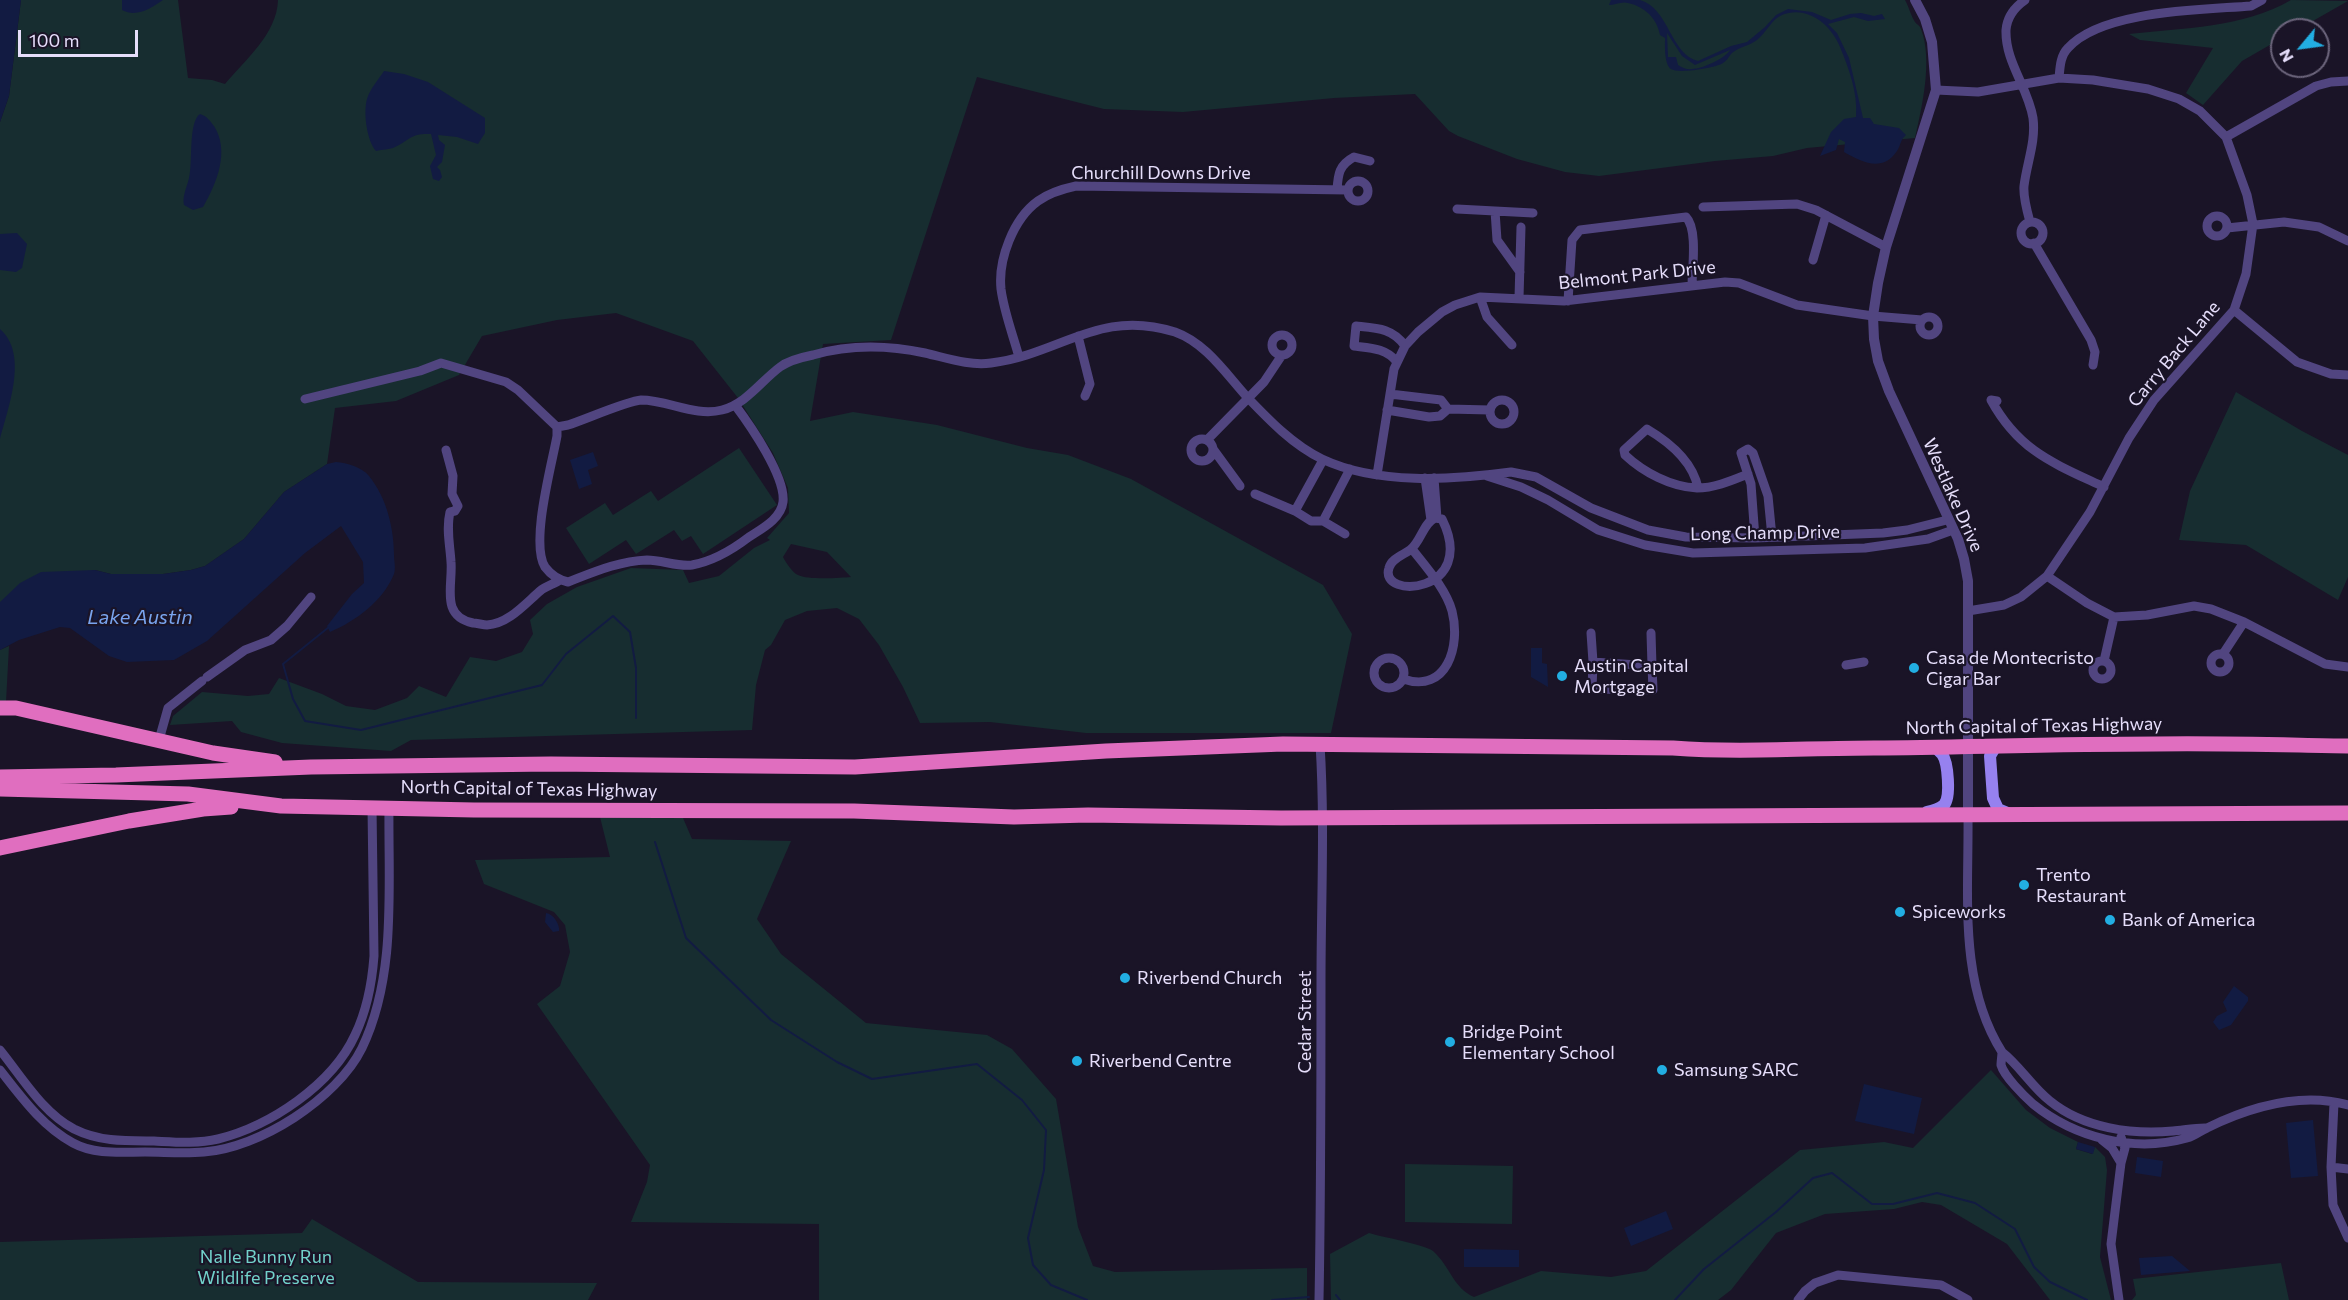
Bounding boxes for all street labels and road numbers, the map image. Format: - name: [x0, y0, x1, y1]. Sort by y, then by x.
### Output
- street label: Churchill Downs Drive: [1071, 162, 1251, 184]
- street label: Belmont Park Drive: [1557, 256, 1717, 294]
- street label: Carry Back Lane: [2123, 297, 2225, 411]
- street label: Westlake Drive: [1918, 435, 1988, 555]
- street label: Long Champ Drive: [1690, 521, 1840, 545]
- street label: North Capital of Texas Highway: [1905, 713, 2163, 739]
- street label: North Capital of Texas Highway: [400, 776, 658, 802]
- street label: Cedar Street: [1294, 970, 1316, 1074]

